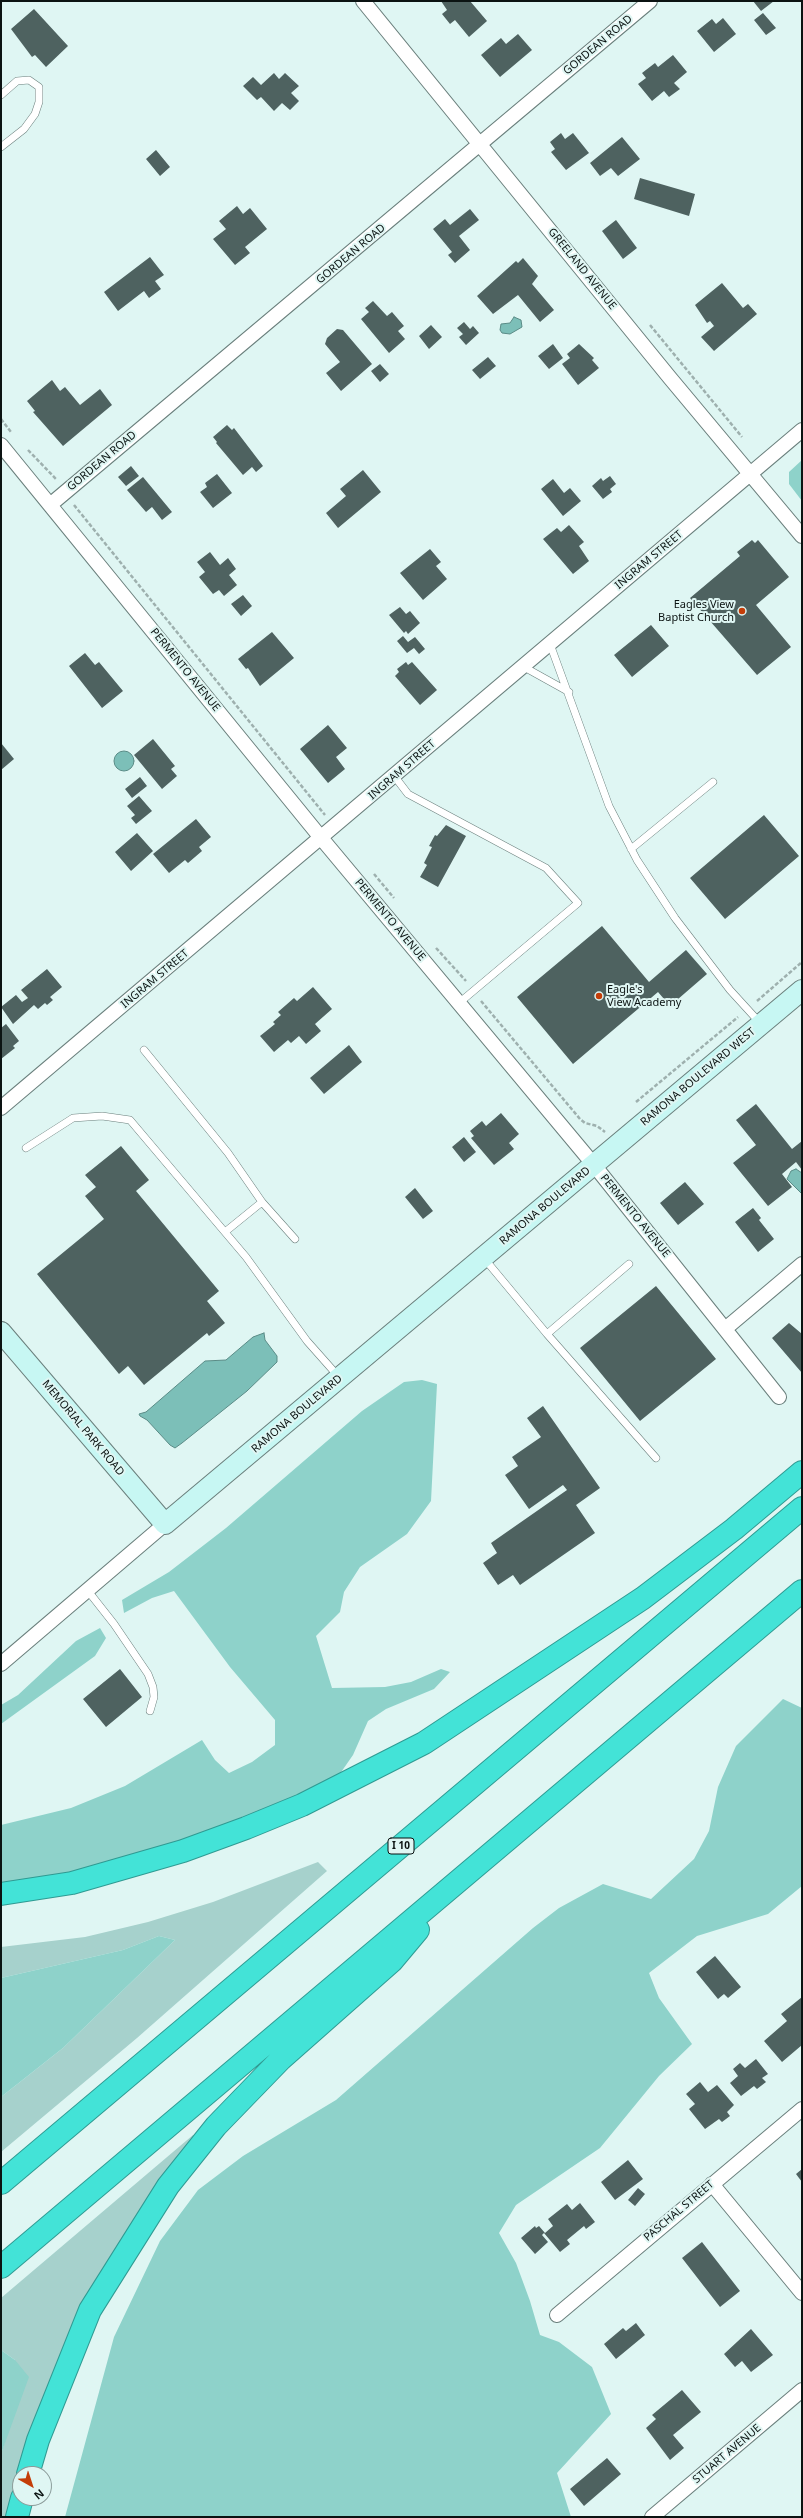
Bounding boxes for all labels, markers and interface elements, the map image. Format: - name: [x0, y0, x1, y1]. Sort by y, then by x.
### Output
- street label: GORDEAN ROAD: [561, 12, 635, 78]
- street label: GORDEAN ROAD: [314, 221, 388, 287]
- street label: GREELAND AVENUE: [545, 226, 619, 312]
- street label: GORDEAN ROAD: [65, 428, 139, 494]
- street label: INGRAM STREET: [613, 528, 685, 592]
- place label: Eagles View Baptist Church: [658, 598, 734, 624]
- marker: Eagles View Baptist Church: [737, 606, 747, 616]
- street label: PERMENTO AVENUE: [147, 626, 223, 714]
- street label: INGRAM STREET: [366, 737, 438, 803]
- street label: PERMENTO AVENUE: [352, 876, 428, 964]
- street label: INGRAM STREET: [119, 947, 191, 1011]
- place label: Eagle's View Academy: [607, 983, 681, 1009]
- marker: Eagle's View Academy: [594, 991, 604, 1001]
- street label: RAMONA BOULEVARD WEST: [638, 1025, 758, 1129]
- street label: RAMONA BOULEVARD: [497, 1164, 593, 1248]
- street label: PERMENTO AVENUE: [597, 1172, 673, 1260]
- street label: RAMONA BOULEVARD: [249, 1372, 345, 1456]
- street label: MEMORIAL PARK ROAD: [39, 1377, 127, 1479]
- road number: I 10: [388, 1838, 414, 1854]
- street label: PASCHAL STREET: [641, 2178, 717, 2244]
- street label: STUART AVENUE: [690, 2422, 764, 2486]
- north arrow: [12, 2466, 52, 2506]
- text: N: [31, 2486, 47, 2504]

